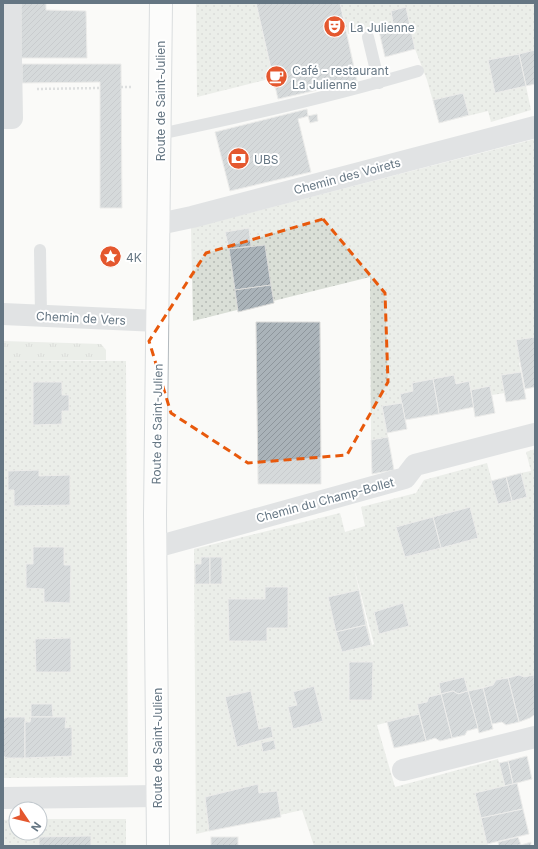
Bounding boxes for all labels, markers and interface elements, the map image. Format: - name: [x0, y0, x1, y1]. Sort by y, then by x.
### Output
- theatre icon: La Julienne: [321, 14, 347, 40]
- place label: La Julienne: [350, 20, 415, 35]
- street label: Route de Saint-Julien: [153, 41, 168, 161]
- place label: Café - restaurant La Julienne: [292, 63, 389, 92]
- cafe icon: Café - restaurant La Julienne: [264, 64, 290, 90]
- bank icon: UBS: [225, 146, 251, 172]
- place label: UBS: [254, 152, 279, 167]
- street label: Chemin des Voirets: [292, 155, 402, 197]
- place icon: 4K: [97, 244, 123, 270]
- place label: 4K: [126, 250, 142, 265]
- street label: Chemin de Vers: [36, 308, 126, 328]
- street label: Route de Saint-Julien: [148, 364, 166, 484]
- street label: Chemin du Champ-Bollet: [254, 474, 396, 526]
- street label: Route de Saint-Julien: [150, 688, 165, 808]
- north arrow: [8, 801, 48, 841]
- text: N: [28, 819, 44, 834]

